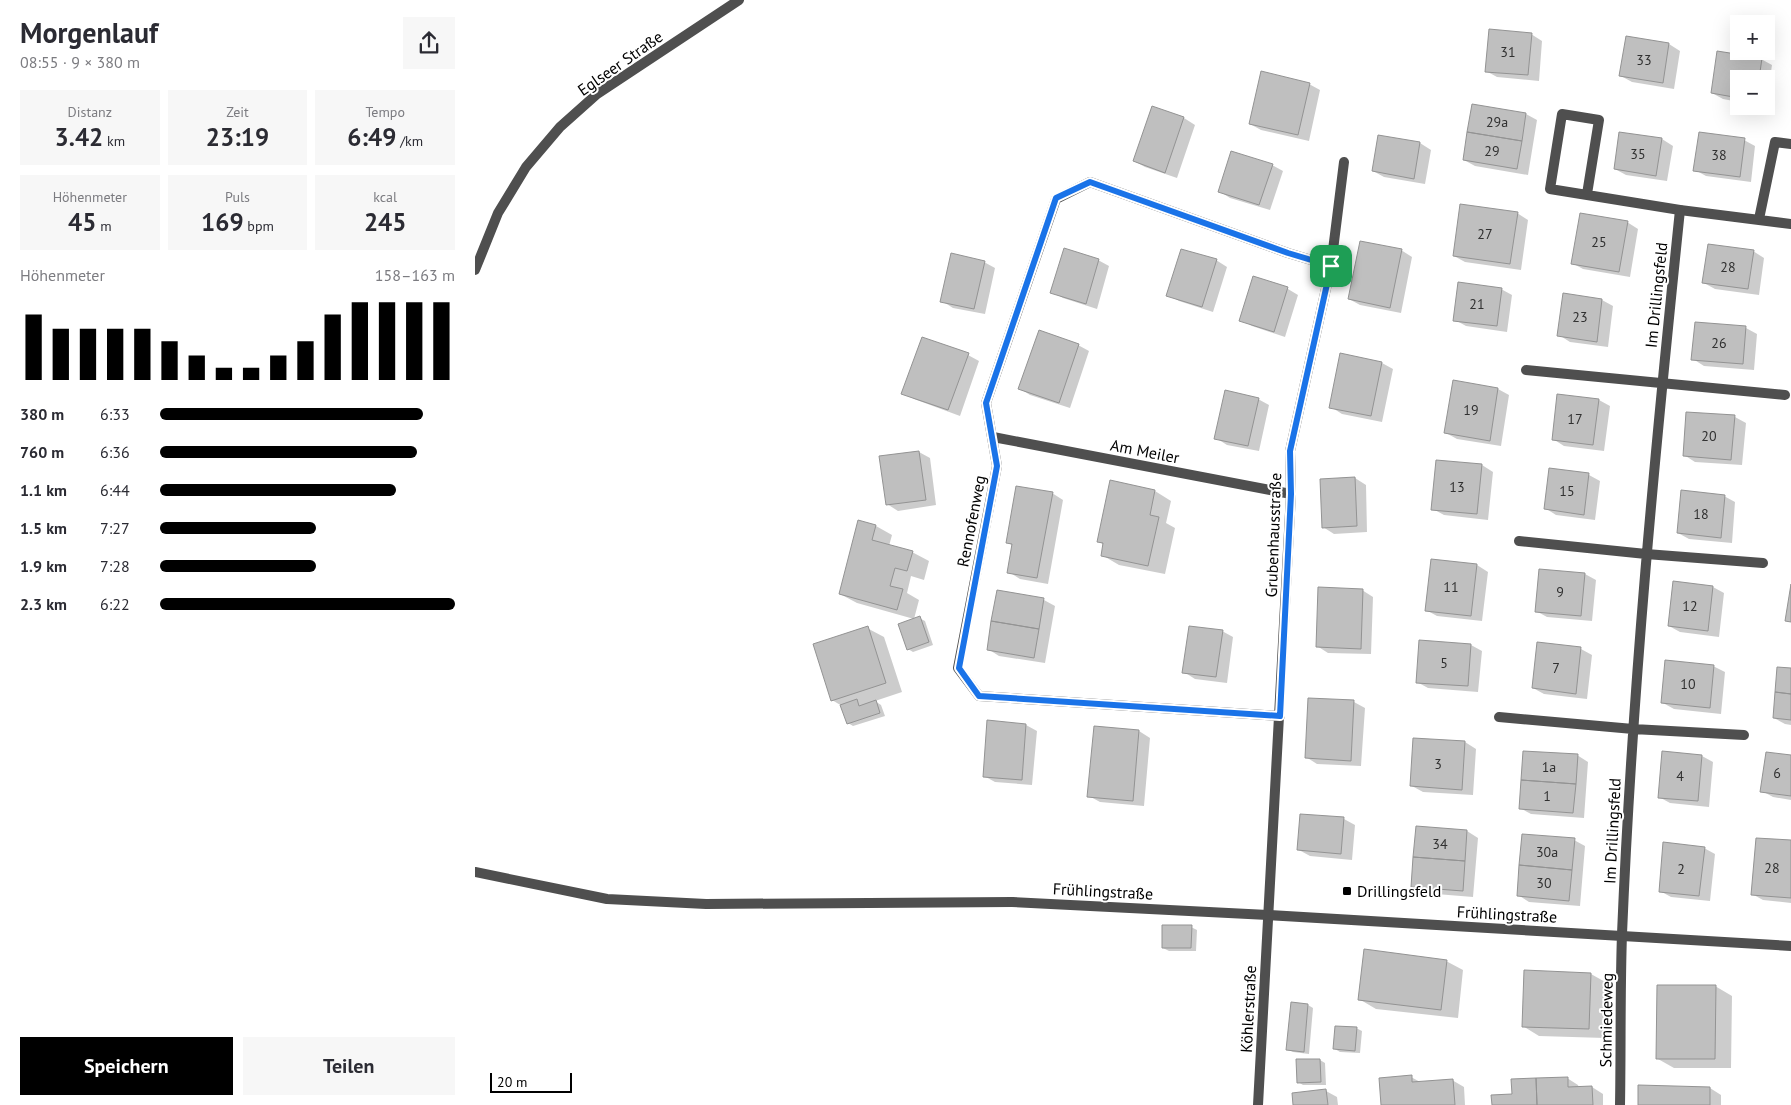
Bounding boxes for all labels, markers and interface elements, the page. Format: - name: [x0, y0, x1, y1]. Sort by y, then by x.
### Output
- text: Morgenlauf: [20, 14, 158, 51]
- map controls: [1730, 15, 1775, 115]
- button: +: [1730, 15, 1775, 60]
- button: share: [403, 17, 455, 69]
- street label: Eglseer Straße: [574, 26, 666, 100]
- house number: 31: [1500, 43, 1516, 61]
- house number: 33: [1636, 51, 1652, 69]
- text: 08:55 · 9 × 380 m: [20, 52, 140, 72]
- button: −: [1730, 70, 1775, 115]
- text: Distanz: [68, 103, 112, 121]
- text: Zeit: [226, 103, 249, 121]
- text: Tempo: [365, 103, 405, 121]
- house number: 29a: [1486, 113, 1508, 131]
- text: 3.42: [55, 121, 103, 153]
- text: 23:19: [206, 121, 269, 153]
- text: 6:49: [347, 121, 396, 153]
- text: km: [103, 132, 125, 150]
- text: /km: [396, 132, 423, 150]
- house number: 29: [1484, 142, 1500, 160]
- house number: 35: [1630, 145, 1646, 163]
- house number: 38: [1711, 146, 1727, 164]
- text: Höhenmeter: [53, 188, 127, 206]
- text: Puls: [225, 188, 250, 206]
- text: kcal: [373, 188, 397, 206]
- text: 45: [68, 206, 96, 238]
- text: 169: [201, 206, 244, 238]
- text: 245: [364, 206, 406, 238]
- text: m: [96, 217, 112, 235]
- text: bpm: [244, 217, 274, 235]
- house number: 27: [1477, 225, 1493, 243]
- house number: 25: [1591, 233, 1607, 251]
- street label: Im Drillingsfeld: [1641, 241, 1671, 349]
- pin: [1310, 245, 1352, 287]
- icon: arrive: [1317, 252, 1345, 280]
- house number: 28: [1720, 258, 1736, 276]
- text: Höhenmeter: [20, 265, 105, 285]
- text: 158–163 m: [375, 265, 455, 285]
- house number: 21: [1469, 295, 1485, 313]
- house number: 23: [1572, 308, 1588, 326]
- house number: 26: [1711, 334, 1727, 352]
- house number: 19: [1463, 401, 1479, 419]
- text: 380 m: [20, 404, 64, 424]
- text: 6:33: [100, 404, 130, 424]
- house number: 17: [1567, 410, 1583, 428]
- house number: 20: [1701, 427, 1717, 445]
- street label: Am Meiler: [1109, 435, 1182, 468]
- text: 760 m: [20, 442, 64, 462]
- text: 6:36: [100, 442, 130, 462]
- street label: Grubenhausstraße: [1261, 472, 1285, 598]
- street label: Rennofenweg: [952, 474, 990, 568]
- house number: 13: [1449, 478, 1465, 496]
- text: 1.1 km: [20, 480, 67, 500]
- text: 6:44: [100, 480, 130, 500]
- house number: 15: [1559, 482, 1575, 500]
- house number: 18: [1693, 505, 1709, 523]
- text: 1.5 km: [20, 518, 67, 538]
- text: 7:27: [100, 518, 130, 538]
- text: 1.9 km: [20, 556, 67, 576]
- text: 7:28: [100, 556, 130, 576]
- house number: 11: [1443, 578, 1459, 596]
- house number: 9: [1556, 583, 1564, 601]
- text: 2.3 km: [20, 594, 67, 614]
- text: 6:22: [100, 594, 130, 614]
- house number: 12: [1682, 597, 1698, 615]
- house number: 5: [1440, 654, 1448, 672]
- house number: 7: [1552, 659, 1560, 677]
- house number: 10: [1680, 675, 1696, 693]
- house number: 3: [1434, 755, 1442, 773]
- house number: 1a: [1542, 758, 1556, 776]
- house number: 6: [1773, 764, 1781, 782]
- house number: 4: [1676, 767, 1684, 785]
- street label: Im Drillingsfeld: [1599, 777, 1625, 885]
- house number: 1: [1543, 787, 1551, 805]
- house number: 34: [1432, 835, 1448, 853]
- house number: 30a: [1536, 843, 1558, 861]
- house number: 28: [1764, 859, 1780, 877]
- house number: 2: [1677, 860, 1685, 878]
- house number: 30: [1536, 874, 1552, 892]
- street label: Frühlingstraße: [1052, 878, 1154, 904]
- place label: Drillingsfeld: [1357, 881, 1441, 901]
- marker: Drillingsfeld: [1341, 885, 1353, 897]
- street label: Frühlingstraße: [1456, 901, 1558, 927]
- street label: Köhlerstraße: [1236, 965, 1260, 1053]
- street label: Schmiedeweg: [1595, 973, 1617, 1067]
- button: Speichern: [20, 1037, 233, 1095]
- button: Teilen: [243, 1037, 455, 1095]
- scale bar: [490, 1070, 573, 1093]
- text: 20 m: [497, 1073, 527, 1091]

